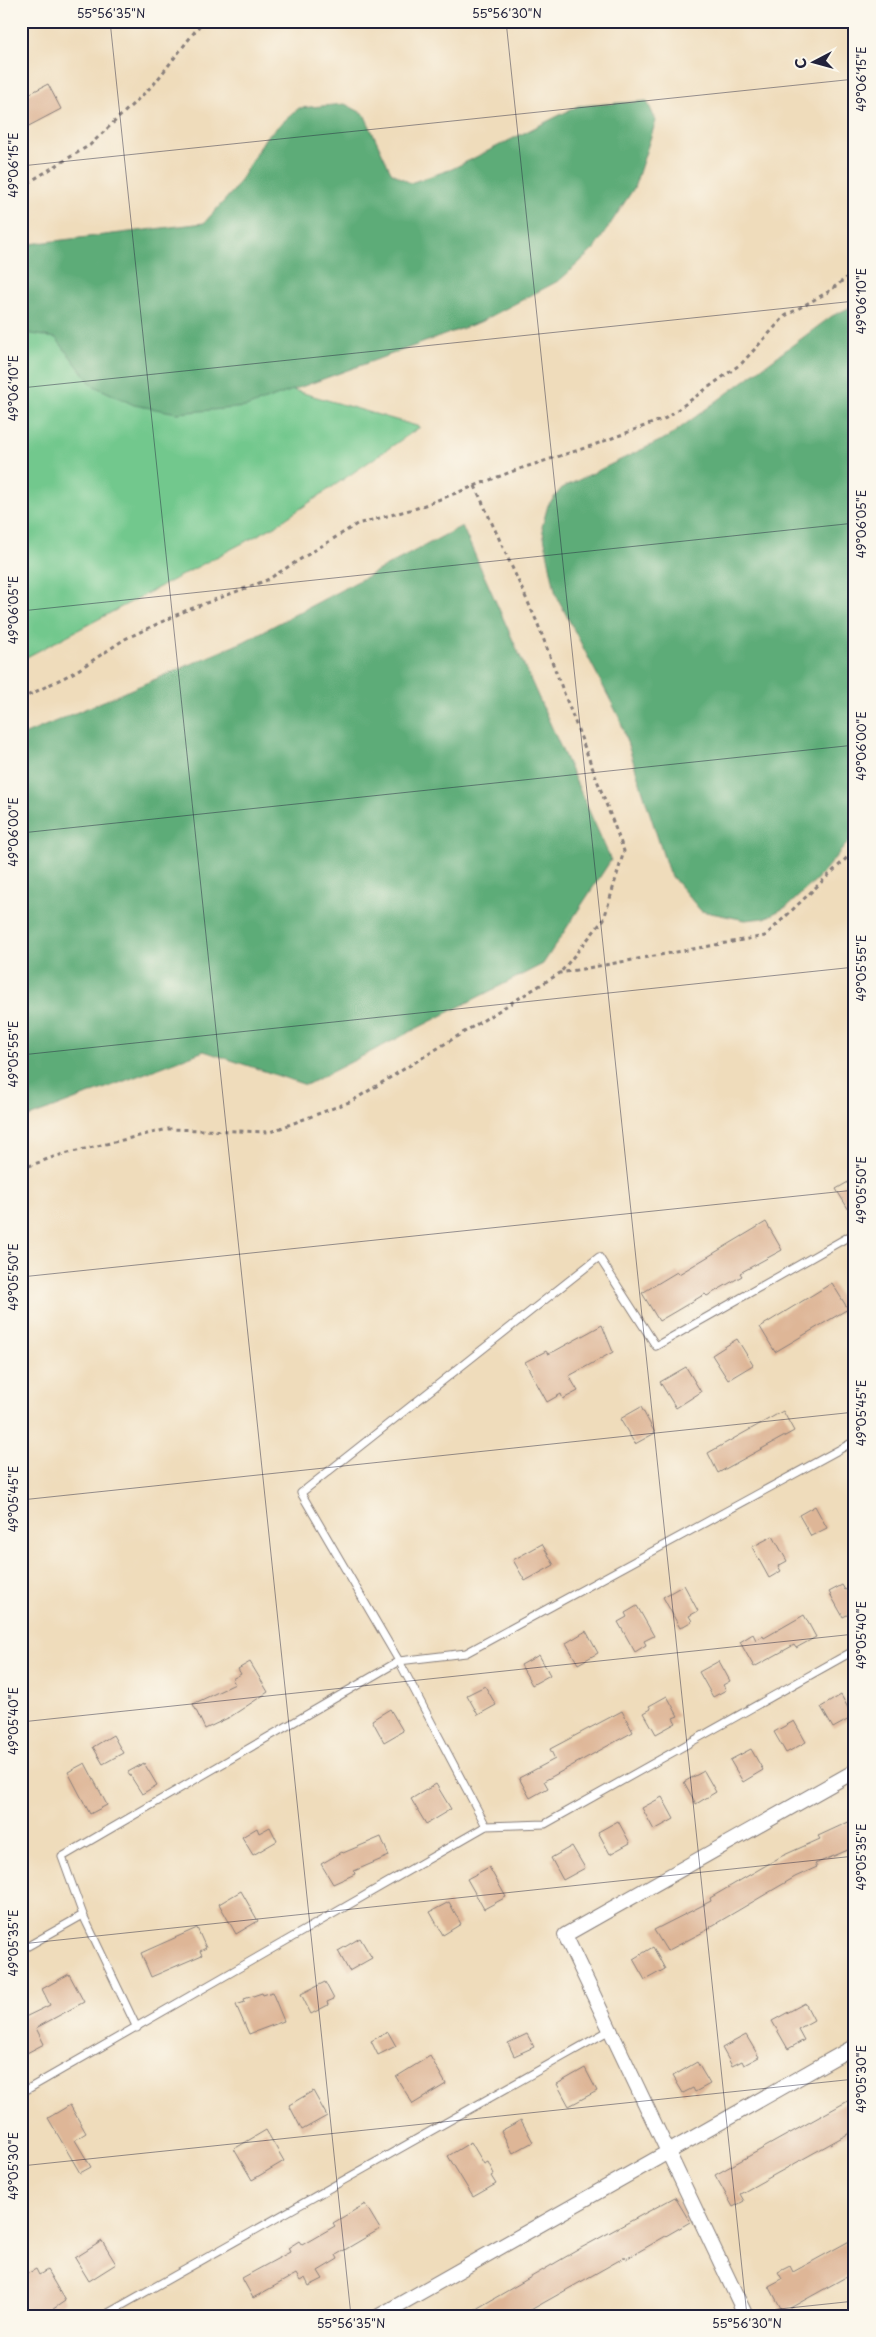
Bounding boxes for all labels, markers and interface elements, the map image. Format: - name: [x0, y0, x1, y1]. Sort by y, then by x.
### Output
- text: 55°56'35"N: [77, 4, 145, 22]
- text: 55°56'30"N: [472, 4, 542, 22]
- north arrow: [788, 38, 838, 88]
- text: 49°06'15"E: [852, 46, 870, 112]
- text: С: [790, 57, 812, 70]
- text: 49°06'15"E: [4, 132, 22, 198]
- text: 49°06'10"E: [852, 268, 870, 334]
- text: 49°06'10"E: [4, 355, 22, 421]
- text: 49°06'05"E: [852, 490, 870, 558]
- text: 49°06'05"E: [4, 576, 22, 644]
- text: 49°06'00"E: [852, 711, 870, 781]
- text: 49°06'00"E: [4, 797, 22, 867]
- text: 49°05'55"E: [852, 935, 870, 1001]
- text: 49°05'55"E: [4, 1021, 22, 1087]
- text: 49°05'50"E: [852, 1156, 870, 1224]
- text: 49°05'50"E: [4, 1243, 22, 1311]
- text: 49°05'45"E: [852, 1380, 870, 1446]
- text: 49°05'45"E: [4, 1466, 22, 1532]
- text: 49°05'40"E: [852, 1601, 870, 1669]
- text: 49°05'40"E: [4, 1687, 22, 1755]
- text: 49°05'35"E: [852, 1824, 870, 1890]
- text: 49°05'35"E: [4, 1910, 22, 1976]
- text: 49°05'30"E: [852, 2045, 870, 2113]
- text: 49°05'30"E: [4, 2132, 22, 2200]
- text: 55°56'35"N: [317, 2314, 385, 2332]
- text: 55°56'30"N: [712, 2314, 782, 2332]

